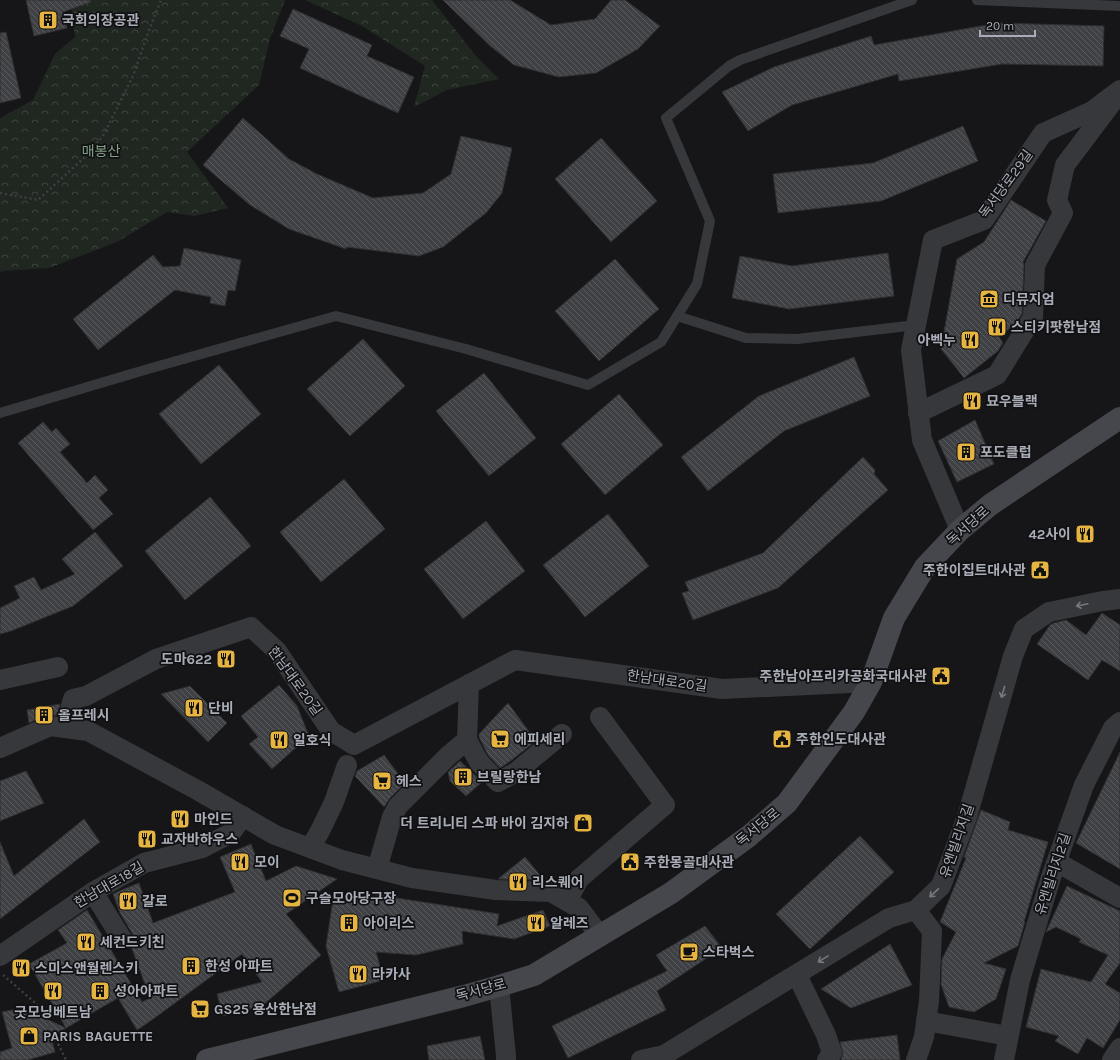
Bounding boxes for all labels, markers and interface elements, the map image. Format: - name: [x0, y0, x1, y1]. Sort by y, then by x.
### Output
- building icon: 국회의장공관: [37, 9, 59, 31]
- place label: 국회의장공관: [62, 12, 139, 29]
- scale bar: [980, 12, 1035, 38]
- text: 20 m: [986, 19, 1014, 33]
- park label: 매봉산: [82, 143, 120, 160]
- street label: 독서당로29길: [975, 146, 1037, 222]
- museum icon: 디뮤지엄: [978, 288, 1000, 310]
- place label: 디뮤지엄: [1003, 291, 1055, 308]
- restaurant icon: 스티키팟한남점: [986, 316, 1008, 338]
- place label: 스티키팟한남점: [1011, 319, 1101, 336]
- restaurant icon: 아벡누: [959, 329, 981, 351]
- place label: 아벡누: [917, 332, 956, 349]
- restaurant icon: 묘우블랙: [961, 390, 983, 412]
- place label: 묘우블랙: [986, 393, 1038, 410]
- building icon: 포도클럽: [955, 441, 977, 463]
- place label: 포도클럽: [980, 444, 1032, 461]
- street label: 독서당로: [943, 502, 993, 550]
- restaurant icon: 42사이: [1074, 523, 1096, 545]
- place label: 42사이: [1028, 526, 1071, 543]
- public building icon: 주한이집트대사관: [1029, 559, 1051, 581]
- place label: 주한이집트대사관: [923, 562, 1026, 579]
- one-way arrow: [1075, 602, 1088, 610]
- street label: 한남대로20길: [264, 643, 326, 719]
- restaurant icon: 도마622: [215, 648, 237, 670]
- place label: 도마622: [161, 651, 212, 668]
- public building icon: 주한남아프리카공화국대사관: [930, 665, 952, 687]
- street label: 한남대로20길: [626, 667, 708, 695]
- place label: 주한남아프리카공화국대사관: [760, 668, 927, 685]
- one-way arrow: [999, 685, 1006, 698]
- restaurant icon: 단비: [183, 697, 205, 719]
- place label: 단비: [208, 700, 234, 717]
- building icon: 올프레시: [33, 704, 55, 726]
- place label: 올프레시: [58, 707, 110, 724]
- supermarket icon: 에피세리: [489, 728, 511, 750]
- public building icon: 주한인도대사관: [771, 728, 793, 750]
- restaurant icon: 일호식: [268, 729, 290, 751]
- place label: 에피세리: [514, 731, 566, 748]
- place label: 주한인도대사관: [796, 731, 886, 748]
- place label: 일호식: [293, 732, 332, 749]
- building icon: 브릴랑한남: [452, 766, 474, 788]
- place label: 브릴랑한남: [477, 769, 542, 786]
- supermarket icon: 헤스: [371, 770, 393, 792]
- place label: 헤스: [396, 773, 422, 790]
- street label: 유엔빌리지길: [936, 802, 978, 880]
- street label: 독서당로: [733, 804, 783, 850]
- restaurant icon: 마인드: [169, 808, 191, 830]
- place label: 마인드: [194, 811, 233, 828]
- shop icon: 더 트리니티 스파 바이 김지하: [572, 812, 594, 834]
- place label: 더 트리니티 스파 바이 김지하: [400, 815, 569, 832]
- restaurant icon: 교자바하우스: [136, 828, 158, 850]
- place label: 교자바하우스: [161, 831, 238, 848]
- street label: 유엔빌리지2길: [1032, 831, 1074, 917]
- restaurant icon: 모이: [229, 851, 251, 873]
- public building icon: 주한몽골대사관: [619, 851, 641, 873]
- place label: 모이: [254, 854, 280, 871]
- place label: 주한몽골대사관: [644, 854, 734, 871]
- street label: 한남대로18길: [71, 858, 147, 912]
- restaurant icon: 리스퀘어: [507, 871, 529, 893]
- place label: 리스퀘어: [532, 874, 584, 891]
- sports icon: 구슬모아당구장: [281, 887, 303, 909]
- one-way arrow: [929, 888, 939, 898]
- restaurant icon: 갈로: [117, 890, 139, 912]
- place label: 구슬모아당구장: [306, 890, 396, 907]
- place label: 갈로: [142, 893, 168, 910]
- building icon: 아이리스: [338, 912, 360, 934]
- restaurant icon: 알레즈: [525, 912, 547, 934]
- place label: 아이리스: [363, 915, 415, 932]
- place label: 알레즈: [550, 915, 589, 932]
- restaurant icon: 세컨드키친: [75, 931, 97, 953]
- place label: 세컨드키친: [100, 934, 164, 951]
- cafe icon: 스타벅스: [678, 941, 700, 963]
- place label: 스타벅스: [703, 944, 755, 961]
- building icon: 한성 아파트: [180, 955, 202, 977]
- one-way arrow: [817, 955, 829, 963]
- restaurant icon: 스미스앤월렌스키: [10, 957, 32, 979]
- place label: 한성 아파트: [205, 958, 273, 975]
- place label: 스미스앤월렌스키: [35, 960, 138, 977]
- restaurant icon: 라카사: [347, 963, 369, 985]
- place label: 라카사: [372, 966, 411, 983]
- street label: 독서당로: [454, 975, 508, 1005]
- restaurant icon: 굿모닝베트남: [42, 980, 64, 1002]
- building icon: 성아아파트: [89, 980, 111, 1002]
- place label: 성아아파트: [114, 983, 179, 1000]
- supermarket icon: GS25 용산한남점: [189, 998, 211, 1020]
- place label: GS25 용산한남점: [214, 1001, 317, 1018]
- place label: 굿모닝베트남: [14, 1004, 92, 1021]
- shop icon: PARIS BAGUETTE: [18, 1025, 40, 1047]
- place label: PARIS BAGUETTE: [43, 1028, 153, 1045]

